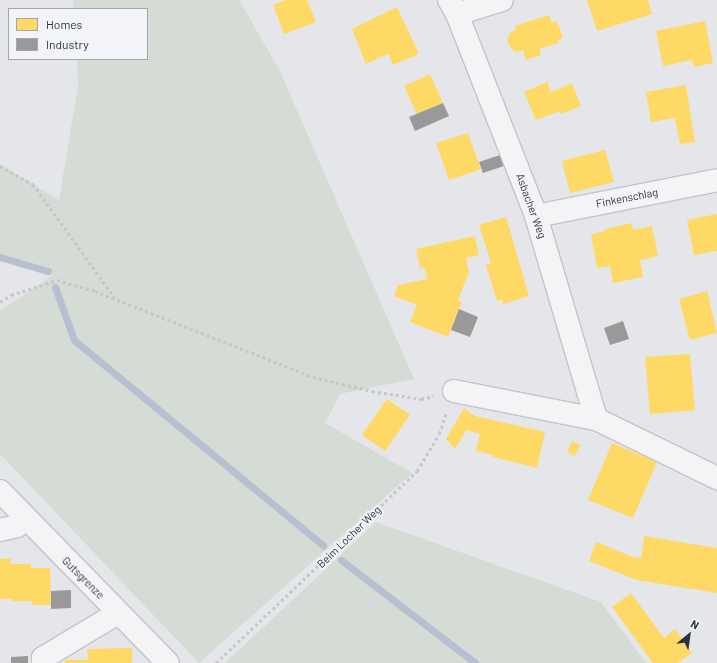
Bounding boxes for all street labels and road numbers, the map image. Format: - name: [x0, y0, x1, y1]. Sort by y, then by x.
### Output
- street label: Asbacher Weg: [513, 172, 549, 240]
- street label: Finkenschlag: [595, 186, 659, 210]
- street label: Beim Locher Weg: [314, 503, 384, 571]
- street label: Gutsgrenze: [59, 554, 107, 602]

